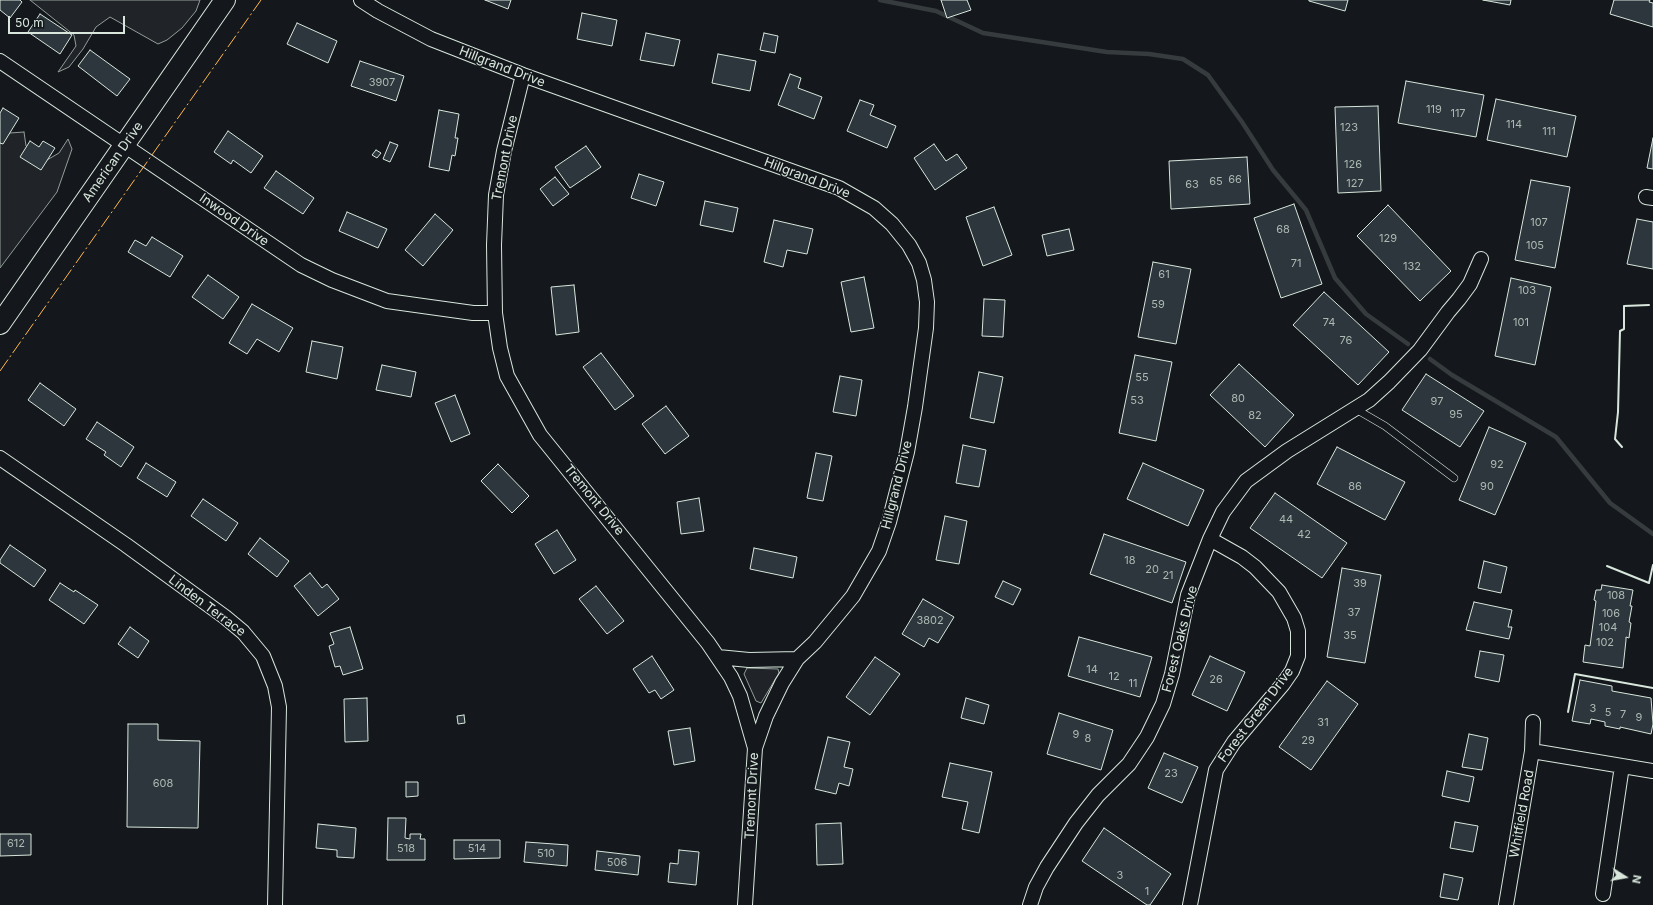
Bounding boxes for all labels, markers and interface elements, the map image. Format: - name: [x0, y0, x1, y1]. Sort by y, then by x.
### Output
- scale bar: [10, 8, 127, 34]
- text: 50 m: [15, 15, 44, 30]
- street label: Hillgrand Drive: [457, 43, 547, 91]
- house number: 3907: [369, 76, 395, 90]
- house number: 119: [1426, 103, 1442, 117]
- house number: 117: [1450, 107, 1466, 121]
- street label: Tremont Drive: [489, 114, 521, 202]
- house number: 114: [1506, 118, 1522, 132]
- street label: American Drive: [79, 119, 147, 205]
- house number: 123: [1340, 121, 1358, 135]
- house number: 111: [1542, 125, 1556, 139]
- street label: Hillgrand Drive: [762, 154, 852, 202]
- house number: 126: [1344, 158, 1362, 172]
- house number: 66: [1228, 173, 1242, 187]
- house number: 65: [1209, 175, 1223, 189]
- house number: 127: [1346, 177, 1364, 191]
- house number: 63: [1185, 178, 1199, 192]
- street label: Inwood Drive: [196, 190, 272, 250]
- house number: 107: [1530, 216, 1548, 230]
- house number: 68: [1276, 223, 1290, 237]
- house number: 129: [1379, 232, 1397, 246]
- house number: 105: [1526, 239, 1544, 253]
- house number: 71: [1291, 257, 1301, 271]
- house number: 132: [1403, 260, 1421, 274]
- house number: 61: [1158, 268, 1170, 282]
- house number: 103: [1518, 284, 1536, 298]
- house number: 59: [1151, 298, 1165, 312]
- house number: 74: [1323, 316, 1335, 330]
- house number: 101: [1513, 316, 1529, 330]
- house number: 76: [1340, 334, 1352, 348]
- house number: 55: [1135, 371, 1149, 385]
- house number: 80: [1231, 392, 1245, 406]
- house number: 53: [1130, 394, 1144, 408]
- house number: 97: [1431, 395, 1443, 409]
- house number: 95: [1449, 408, 1463, 422]
- house number: 82: [1248, 409, 1262, 423]
- street label: Hillgrand Drive: [878, 439, 916, 531]
- house number: 92: [1490, 458, 1504, 472]
- street label: Tremont Drive: [561, 461, 627, 539]
- house number: 86: [1348, 480, 1362, 494]
- house number: 90: [1480, 480, 1494, 494]
- house number: 44: [1279, 513, 1293, 527]
- house number: 42: [1297, 528, 1311, 542]
- house number: 18: [1124, 554, 1136, 568]
- house number: 20: [1145, 563, 1159, 577]
- house number: 21: [1162, 569, 1174, 583]
- street label: Linden Terrace: [165, 572, 249, 640]
- house number: 39: [1353, 577, 1367, 591]
- street label: Forest Oaks Drive: [1159, 584, 1201, 694]
- house number: 108: [1607, 589, 1625, 603]
- house number: 37: [1347, 606, 1361, 620]
- house number: 106: [1602, 607, 1620, 621]
- house number: 3802: [916, 614, 944, 628]
- house number: 104: [1599, 621, 1617, 635]
- house number: 35: [1343, 629, 1357, 643]
- house number: 102: [1596, 636, 1614, 650]
- house number: 14: [1086, 663, 1098, 677]
- street label: Forest Green Drive: [1215, 664, 1297, 766]
- house number: 12: [1108, 670, 1120, 684]
- house number: 26: [1209, 673, 1223, 687]
- house number: 11: [1129, 677, 1137, 691]
- house number: 3: [1590, 702, 1596, 716]
- house number: 5: [1605, 706, 1611, 720]
- house number: 7: [1620, 708, 1626, 722]
- house number: 9: [1636, 711, 1642, 725]
- house number: 31: [1317, 716, 1329, 730]
- house number: 9: [1073, 728, 1079, 742]
- house number: 8: [1085, 732, 1091, 746]
- house number: 29: [1301, 734, 1315, 748]
- street label: Tremont Drive: [742, 752, 762, 840]
- house number: 23: [1164, 767, 1178, 781]
- street label: Whitfield Road: [1507, 769, 1537, 859]
- house number: 608: [153, 777, 173, 791]
- house number: 612: [7, 837, 25, 851]
- house number: 518: [397, 842, 415, 856]
- house number: 514: [468, 842, 486, 856]
- house number: 510: [537, 847, 555, 861]
- house number: 506: [607, 856, 627, 870]
- north arrow: [1605, 857, 1645, 897]
- house number: 3: [1117, 869, 1123, 883]
- text: N: [1629, 874, 1644, 885]
- house number: 1: [1145, 885, 1149, 899]

